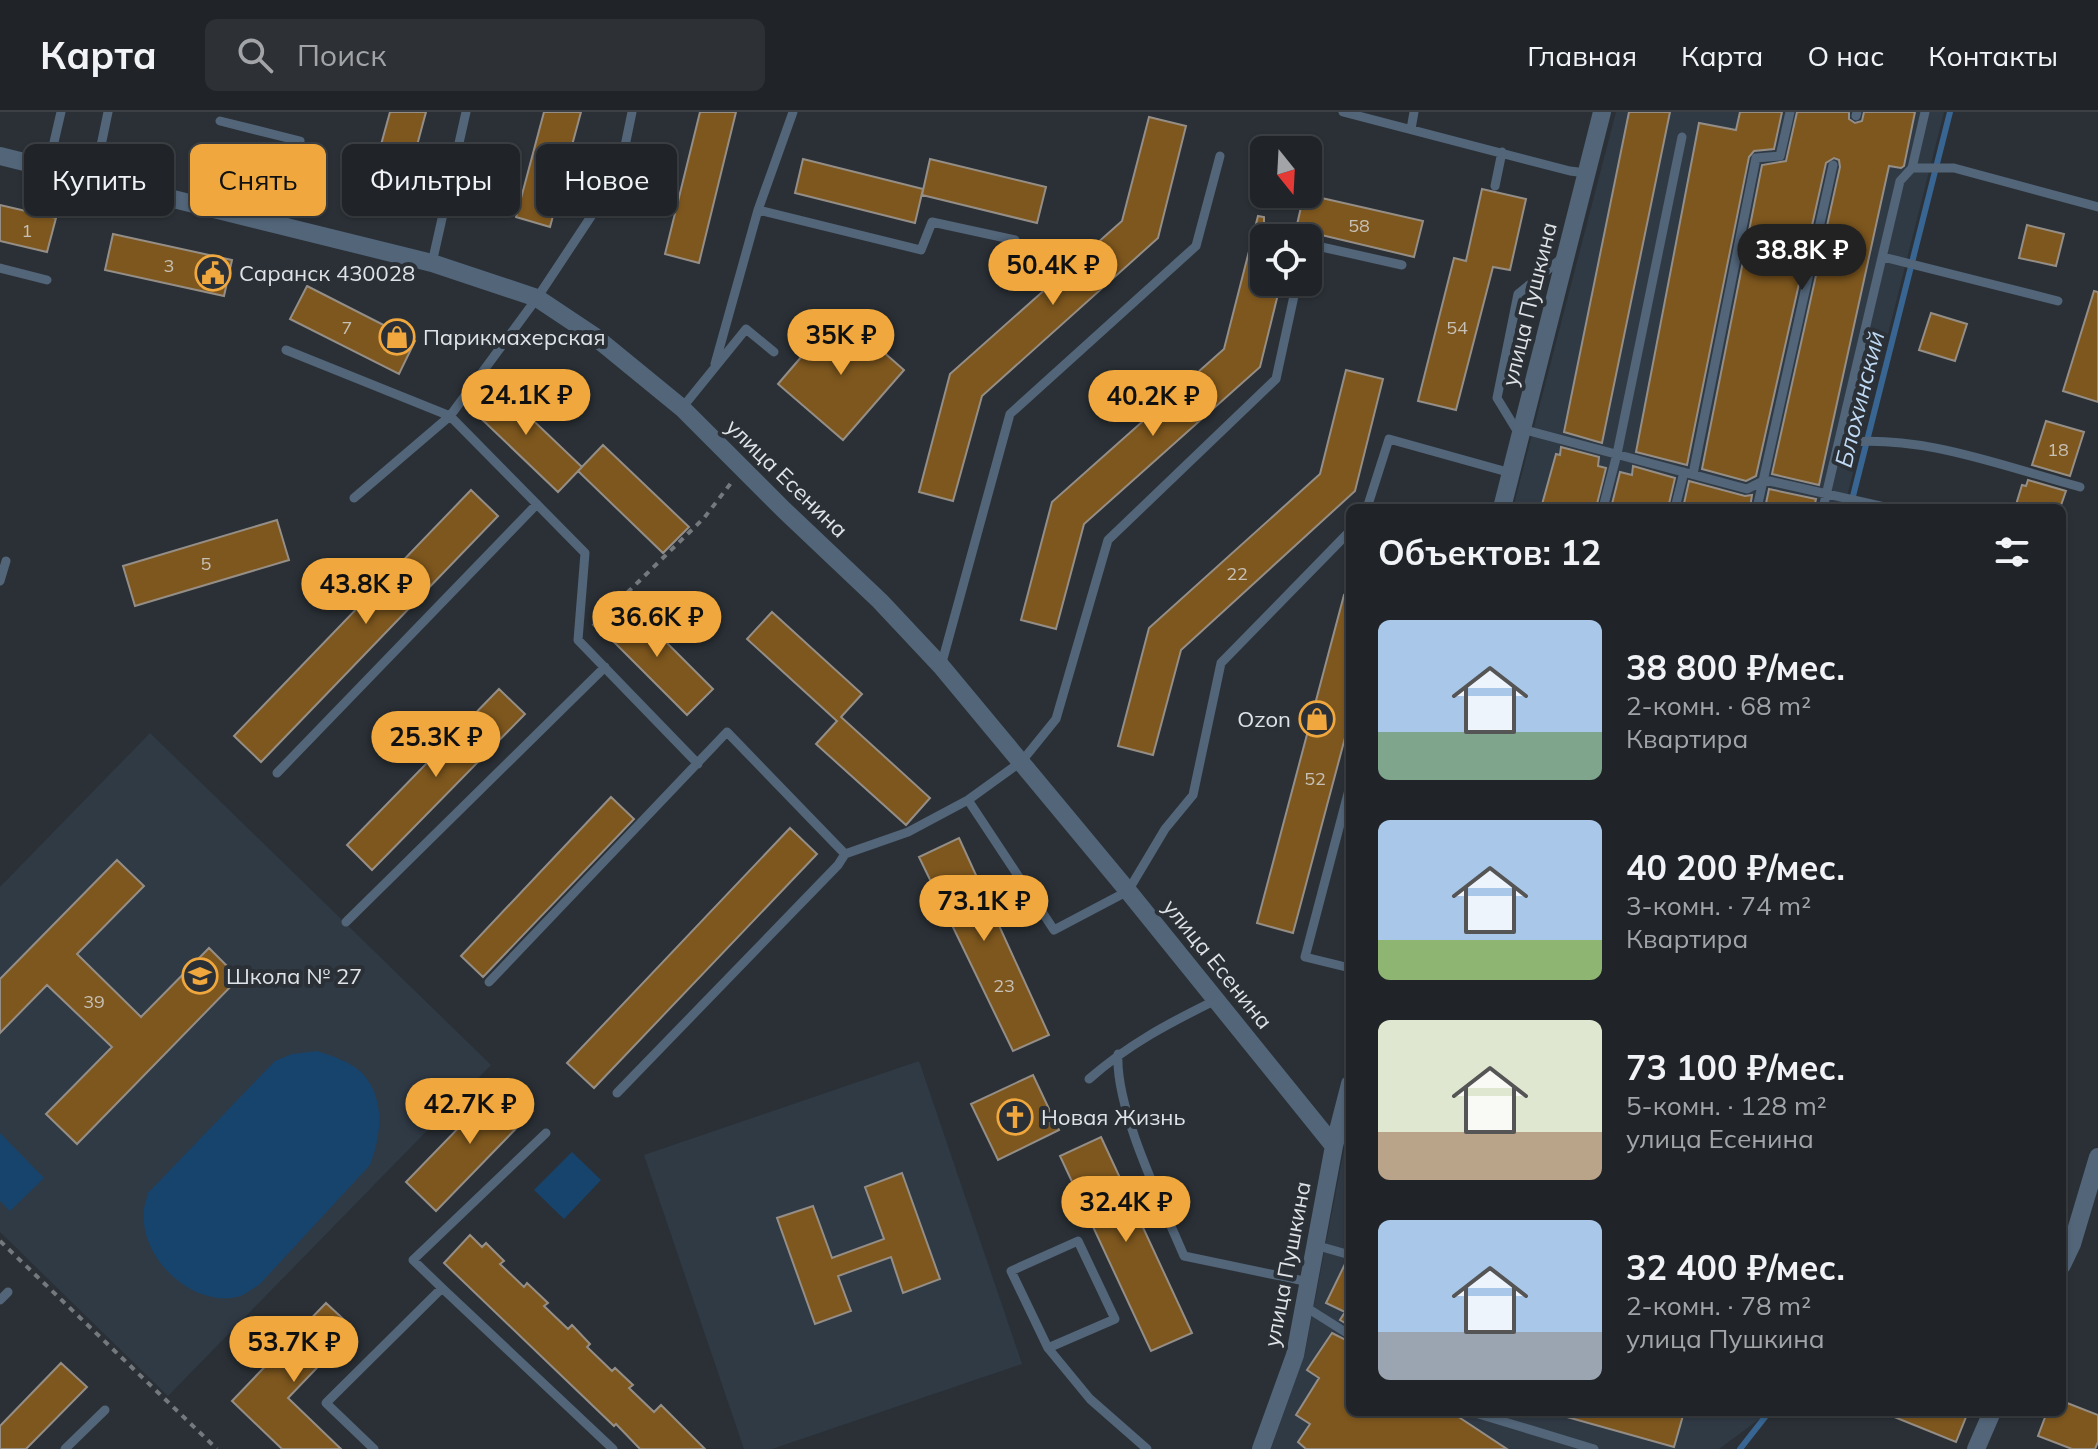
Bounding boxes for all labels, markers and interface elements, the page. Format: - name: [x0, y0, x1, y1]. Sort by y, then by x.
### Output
- search box: [205, 19, 765, 91]
- text: Карта: [40, 31, 157, 79]
- icon: search: [233, 33, 277, 77]
- text: Поиск: [297, 36, 386, 74]
- text: Главная: [1527, 38, 1637, 73]
- text: Карта: [1681, 38, 1763, 73]
- text: О нас: [1807, 38, 1884, 73]
- text: Контакты: [1928, 38, 2058, 73]
- north arrow: [1250, 136, 1322, 208]
- map controls: [1250, 136, 1322, 296]
- chip: Купить: [24, 144, 174, 216]
- chip: Снять: [190, 144, 326, 216]
- chip: Фильтры: [342, 144, 520, 216]
- chip: Новое: [536, 144, 677, 216]
- house number: 58: [1348, 214, 1370, 237]
- house number: 1: [22, 219, 32, 242]
- street label: улица Пушкина: [1495, 219, 1563, 389]
- button: locate: [1250, 224, 1322, 296]
- pin: 38.8K ₽: [1728, 224, 1876, 292]
- text: 38.8K ₽: [1755, 233, 1849, 266]
- pin: 50.4K ₽: [979, 239, 1127, 307]
- text: 50.4K ₽: [1006, 248, 1100, 281]
- house number: 3: [164, 254, 174, 277]
- public building icon: Саранск 430028: [194, 254, 232, 292]
- place label: Саранск 430028: [239, 259, 415, 287]
- pin: 35K ₽: [785, 309, 897, 377]
- house number: 7: [342, 316, 352, 339]
- house number: 54: [1446, 316, 1468, 339]
- shop icon: Парикмахерская: [378, 318, 416, 356]
- text: 35K ₽: [805, 318, 877, 351]
- place label: Парикмахерская: [423, 323, 606, 351]
- water label: Блохинский: [1828, 328, 1890, 470]
- pin: 24.1K ₽: [452, 369, 600, 437]
- pin: 40.2K ₽: [1079, 370, 1227, 438]
- text: 24.1K ₽: [479, 378, 573, 411]
- text: 40.2K ₽: [1106, 379, 1200, 412]
- street label: улица Есенина: [720, 413, 854, 543]
- house number: 18: [2047, 438, 2069, 461]
- icon: filters: [1990, 530, 2034, 574]
- text: Объектов: 12: [1378, 531, 1601, 574]
- house number: 5: [201, 552, 212, 575]
- pin: 43.8K ₽: [292, 558, 440, 626]
- house number: 22: [1226, 562, 1248, 585]
- text: 43.8K ₽: [319, 567, 413, 600]
- pin: 36.6K ₽: [583, 591, 731, 659]
- text: 36.6K ₽: [610, 600, 704, 633]
- text: 38 800 ₽/мес.: [1626, 646, 1845, 689]
- icon: home: [1442, 652, 1538, 748]
- text: 2-комн. · 68 m²: [1626, 689, 1811, 722]
- shop icon: Ozon: [1298, 700, 1336, 738]
- place label: Ozon: [1237, 705, 1291, 733]
- pin: 25.3K ₽: [362, 711, 510, 779]
- text: 25.3K ₽: [389, 720, 483, 753]
- text: Квартира: [1626, 722, 1748, 755]
- house number: 52: [1304, 767, 1326, 790]
- text: 40 200 ₽/мес.: [1626, 846, 1845, 889]
- icon: home: [1442, 852, 1538, 948]
- pin: 73.1K ₽: [910, 875, 1058, 943]
- text: 73.1K ₽: [937, 884, 1031, 917]
- text: 3-комн. · 74 m²: [1626, 889, 1811, 922]
- street label: улица Есенина: [1157, 893, 1279, 1035]
- text: Квартира: [1626, 922, 1748, 955]
- school or university icon: Школа № 27: [181, 957, 219, 995]
- place label: Школа № 27: [226, 962, 362, 990]
- house number: 23: [993, 974, 1015, 997]
- house number: 39: [83, 990, 105, 1013]
- text: 73 100 ₽/мес.: [1626, 1046, 1845, 1089]
- icon: home: [1442, 1052, 1538, 1148]
- pin: 42.7K ₽: [396, 1078, 544, 1146]
- text: 42.7K ₽: [423, 1087, 517, 1120]
- text: 5-комн. · 128 m²: [1626, 1089, 1827, 1122]
- church icon: Новая Жизнь: [996, 1098, 1034, 1136]
- place label: Новая Жизнь: [1041, 1103, 1186, 1131]
- text: улица Есенина: [1626, 1122, 1814, 1155]
- pin: 32.4K ₽: [1052, 1176, 1200, 1244]
- street label: улица Пушкина: [1257, 1179, 1317, 1349]
- text: 32.4K ₽: [1079, 1185, 1173, 1218]
- text: 32 400 ₽/мес.: [1626, 1246, 1845, 1289]
- icon: home: [1442, 1252, 1538, 1348]
- text: 2-комн. · 78 m²: [1626, 1289, 1811, 1322]
- pin: 53.7K ₽: [220, 1316, 368, 1384]
- text: улица Пушкина: [1626, 1322, 1825, 1355]
- text: 53.7K ₽: [247, 1325, 341, 1358]

